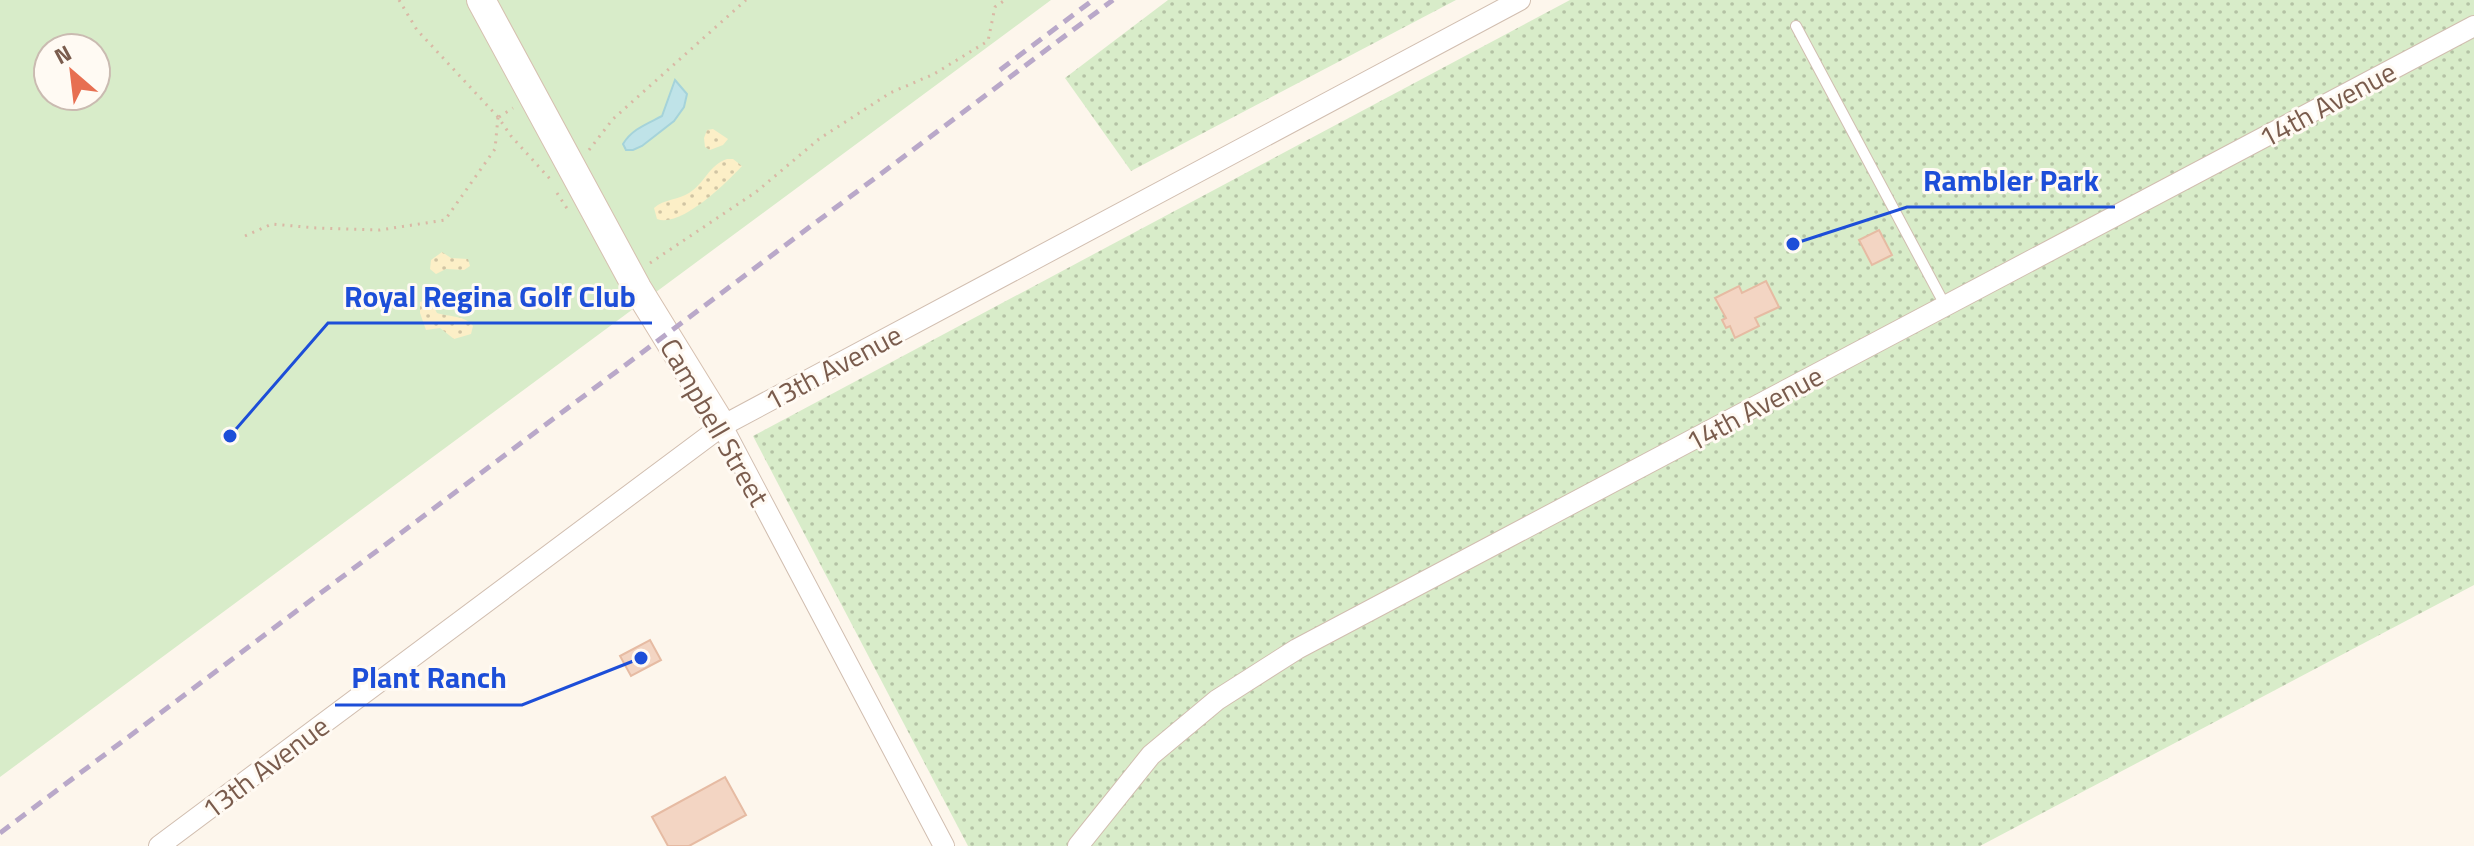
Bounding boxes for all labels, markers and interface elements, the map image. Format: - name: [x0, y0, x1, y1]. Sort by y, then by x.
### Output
- north arrow: [32, 32, 112, 112]
- text: N: [48, 36, 77, 73]
- street label: 14th Avenue: [2251, 50, 2403, 158]
- callout: Rambler Park: [1907, 153, 2115, 207]
- text: Rambler Park: [1923, 157, 2099, 203]
- callout: Royal Regina Golf Club: [328, 269, 652, 323]
- text: Royal Regina Golf Club: [344, 273, 636, 319]
- street label: 13th Avenue: [757, 313, 909, 421]
- street label: Campbell Street: [649, 330, 781, 514]
- street label: 14th Avenue: [1678, 354, 1830, 462]
- callout: Plant Ranch: [335, 651, 522, 705]
- text: Plant Ranch: [351, 654, 507, 700]
- street label: 13th Avenue: [192, 705, 338, 829]

